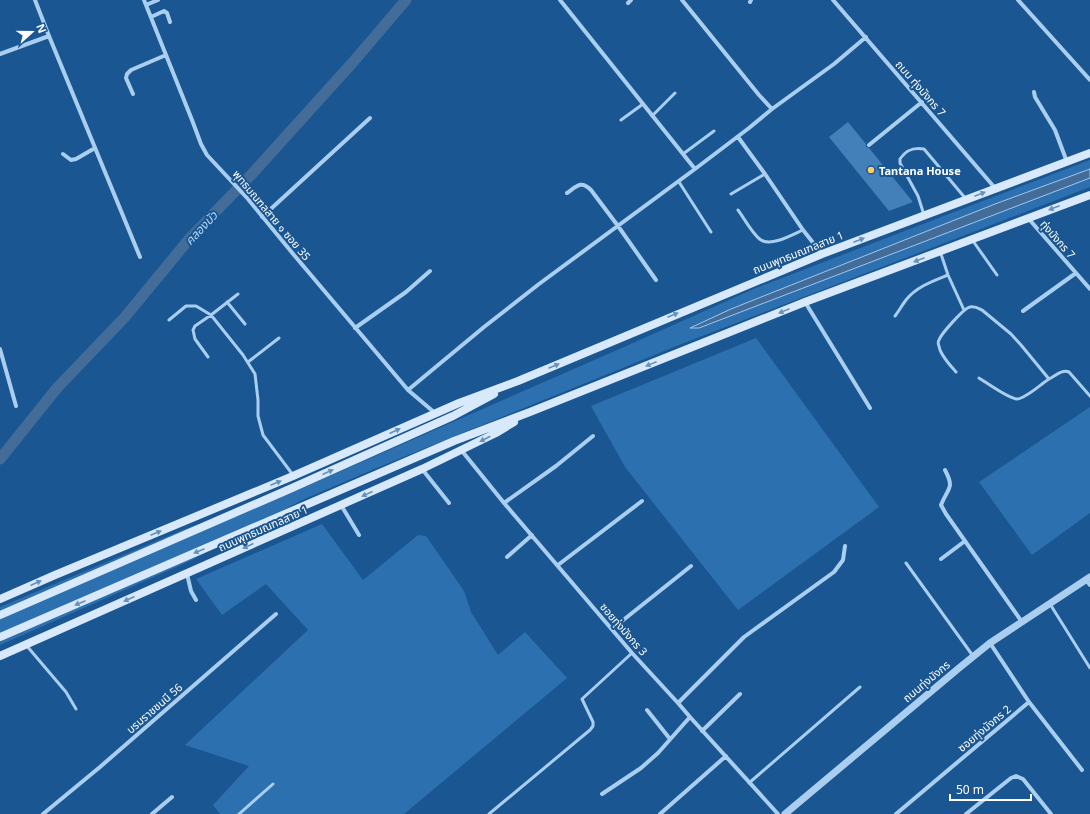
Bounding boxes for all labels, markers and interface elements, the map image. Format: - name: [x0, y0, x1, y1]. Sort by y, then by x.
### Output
- north arrow: [12, 12, 52, 52]
- text: N: [33, 21, 50, 35]
- street label: ถนน ทุ่งมังกร 7: [893, 57, 949, 119]
- place label: Tantana House: [879, 163, 961, 178]
- marker: Tantana House: [866, 165, 876, 175]
- street label: พุทธมณฑลสาย ๑ ซอย 35: [230, 167, 314, 263]
- one-way arrow: [975, 190, 987, 196]
- one-way arrow: [1047, 206, 1059, 212]
- water label: คลองบัว: [181, 207, 222, 249]
- street label: ทุ่งมังกร 7: [1037, 217, 1079, 261]
- street label: ถนนพุทธมณฑลสาย 1: [750, 227, 846, 277]
- one-way arrow: [853, 237, 865, 243]
- one-way arrow: [912, 257, 924, 263]
- one-way arrow: [778, 308, 790, 314]
- one-way arrow: [668, 312, 680, 318]
- one-way arrow: [645, 361, 656, 367]
- one-way arrow: [548, 363, 559, 369]
- one-way arrow: [389, 428, 400, 434]
- one-way arrow: [479, 436, 491, 442]
- one-way arrow: [322, 469, 333, 475]
- one-way arrow: [270, 480, 281, 486]
- one-way arrow: [361, 491, 373, 497]
- street label: ถนนพุทธมณฑลสาย 1: [216, 501, 310, 555]
- one-way arrow: [150, 530, 161, 536]
- one-way arrow: [242, 543, 254, 549]
- one-way arrow: [193, 548, 204, 554]
- one-way arrow: [30, 580, 41, 586]
- one-way arrow: [124, 596, 135, 602]
- street label: ซอยทุ่งมังกร 3: [597, 599, 651, 659]
- one-way arrow: [74, 600, 85, 606]
- street label: ถนนทุ่งมังกร: [899, 657, 953, 705]
- street label: บรมราชชนนี 56: [123, 679, 185, 737]
- street label: ซอยทุ่งมังกร 2: [954, 701, 1014, 755]
- scale bar: [950, 776, 1031, 802]
- text: 50 m: [956, 781, 984, 798]

